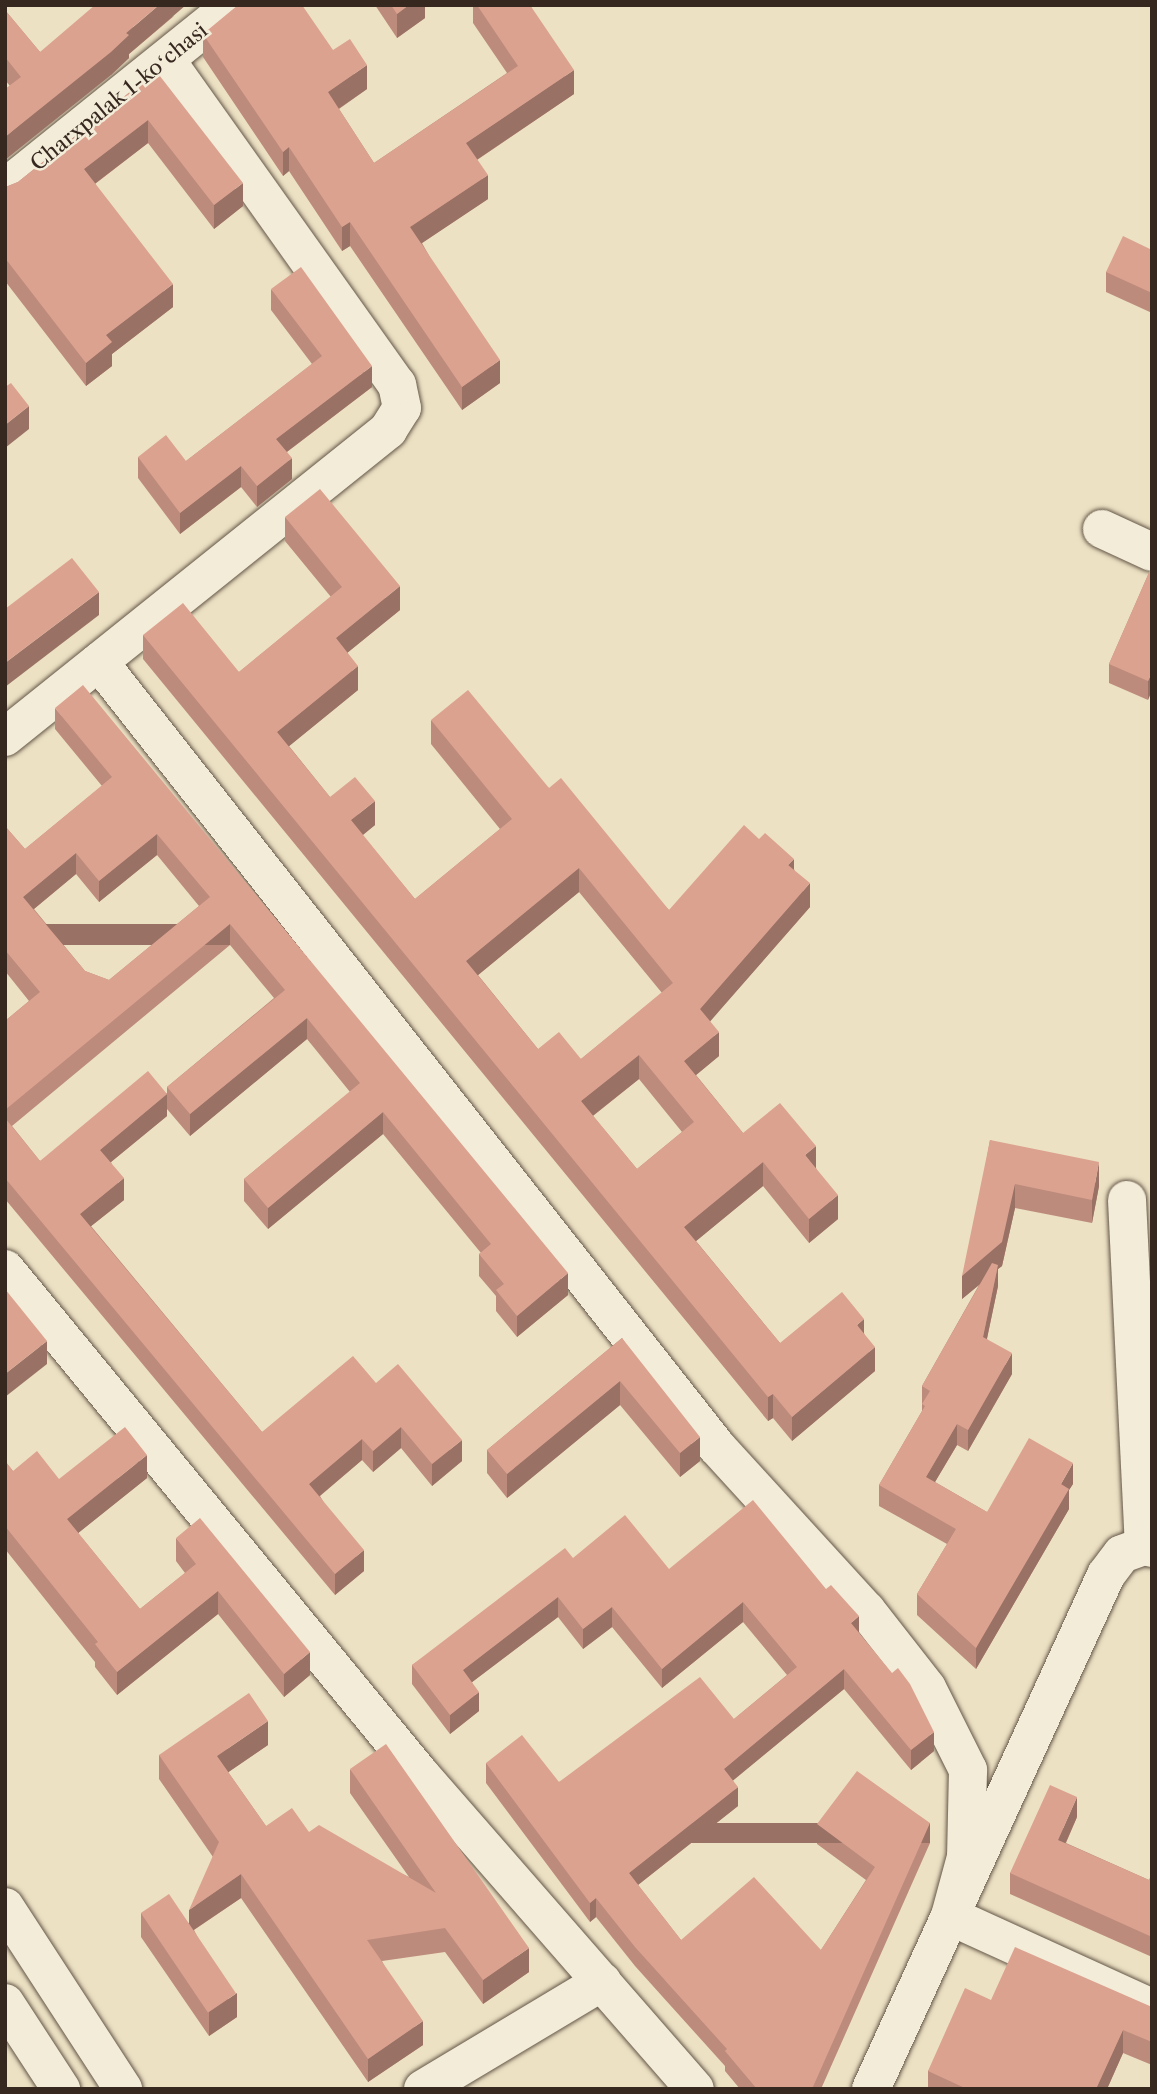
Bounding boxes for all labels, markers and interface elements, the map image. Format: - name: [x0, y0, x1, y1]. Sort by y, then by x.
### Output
- street label: Charxpalak 1-koʻchasi: [25, 18, 213, 176]

